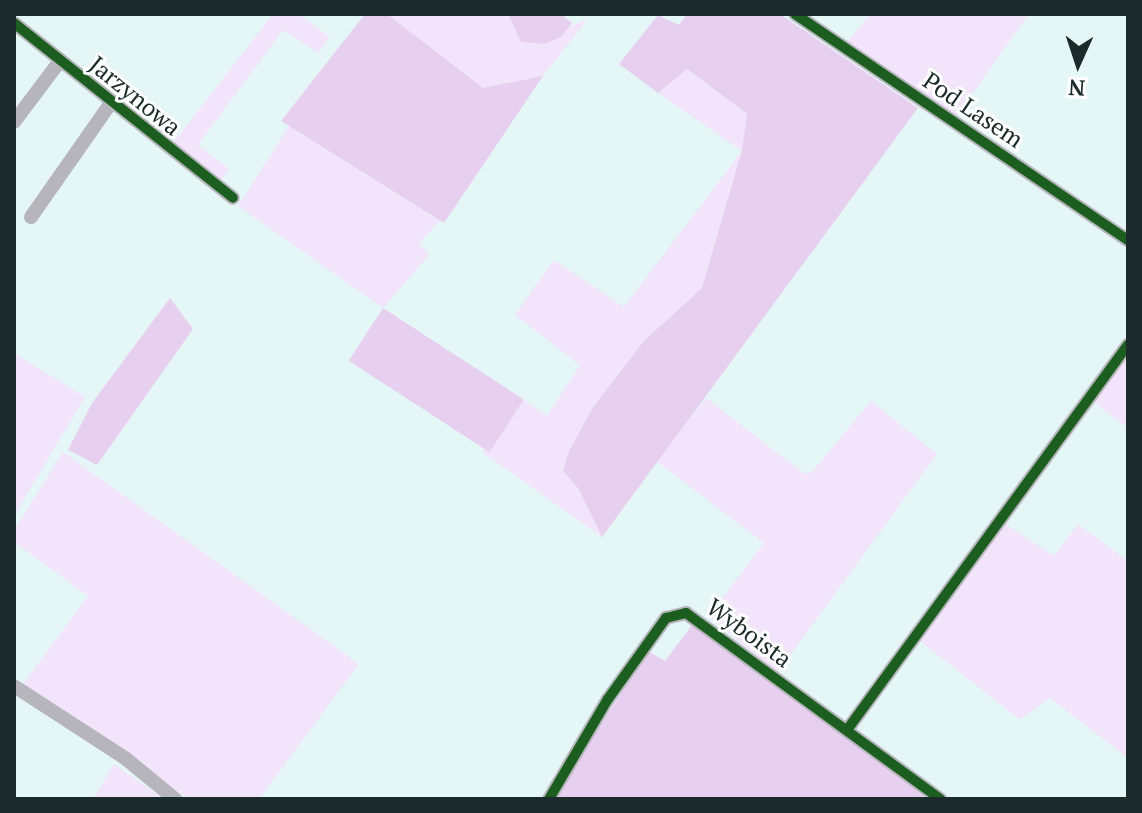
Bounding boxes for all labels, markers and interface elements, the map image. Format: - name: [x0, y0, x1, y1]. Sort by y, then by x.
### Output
- north arrow: [1038, 24, 1118, 104]
- street label: Jarzynowa: [83, 50, 187, 142]
- street label: Pod Lasem: [917, 66, 1029, 154]
- text: N: [1068, 74, 1086, 103]
- street label: Wyboista: [701, 592, 797, 674]

